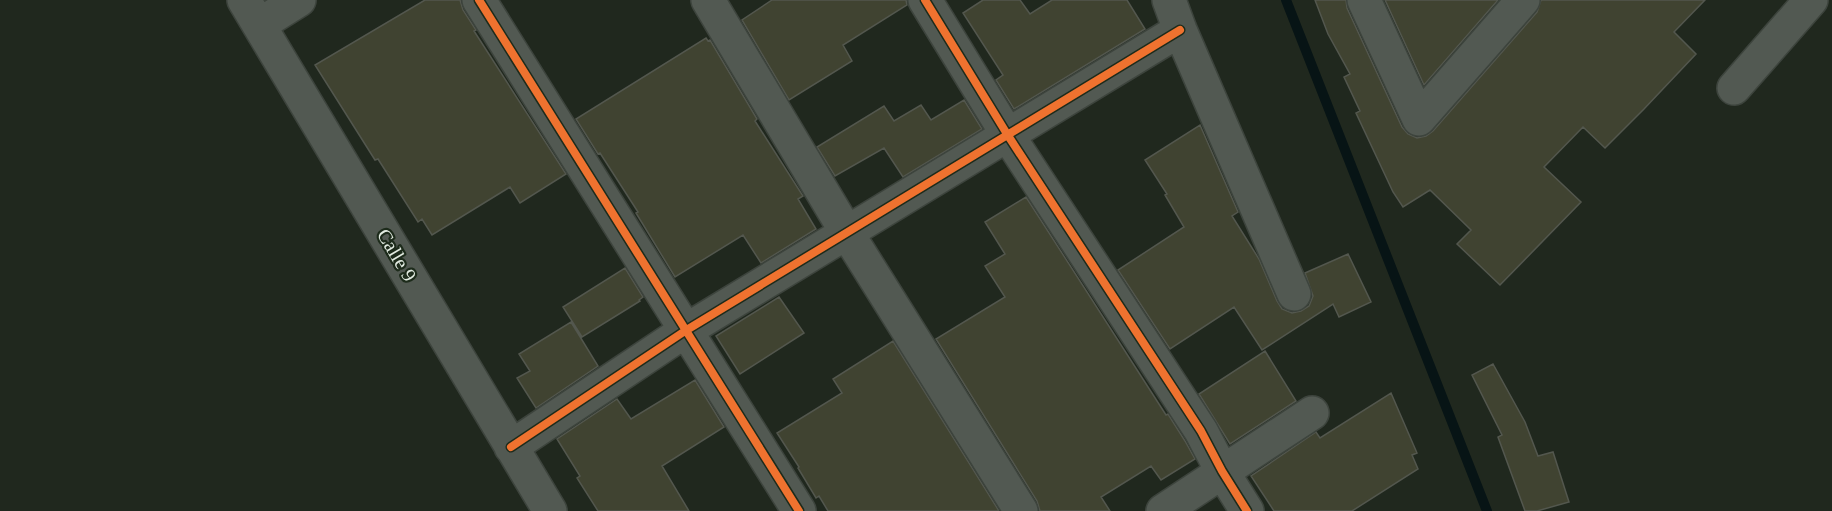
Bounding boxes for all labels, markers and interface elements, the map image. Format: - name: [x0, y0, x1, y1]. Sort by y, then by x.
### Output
- street label: Calle 9: [373, 225, 421, 285]

